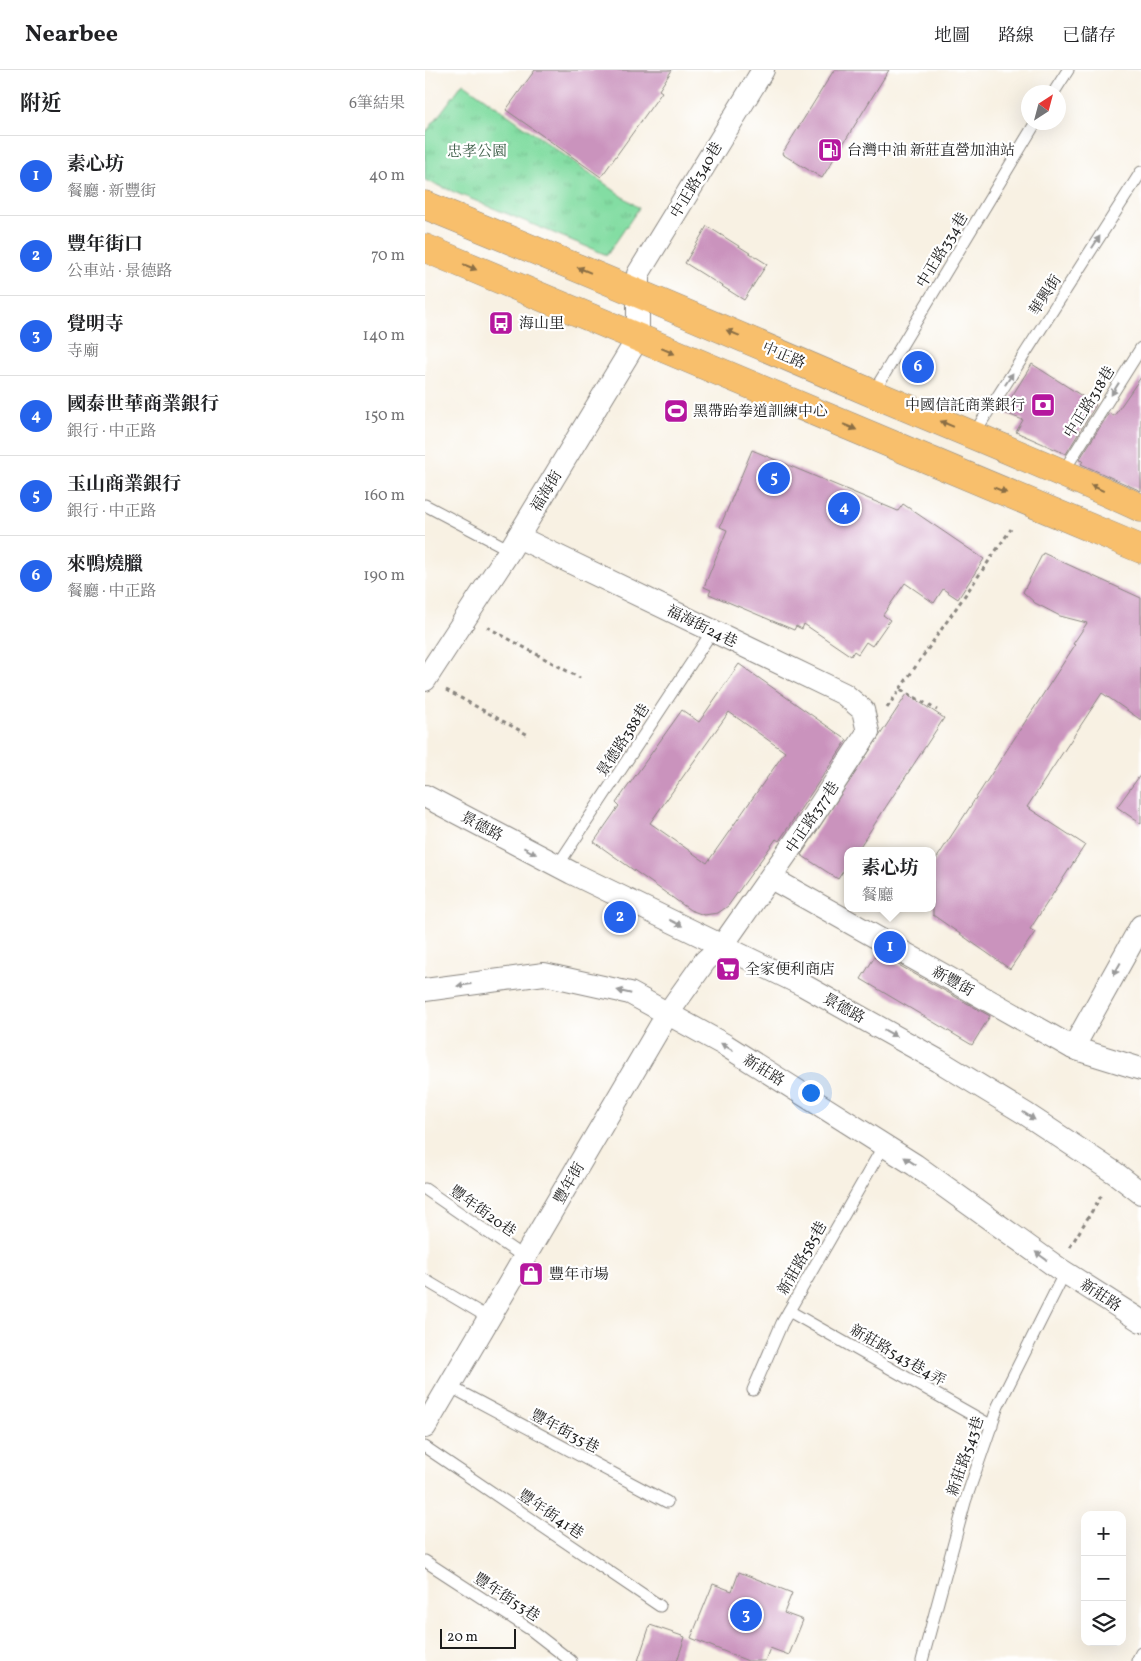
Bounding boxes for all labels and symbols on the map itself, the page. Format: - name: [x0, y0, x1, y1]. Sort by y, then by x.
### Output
- north arrow: [1021, 85, 1066, 130]
- fuel station icon: 台灣中油 新莊直營加油站: [817, 137, 843, 163]
- street label: 中正路340巷: [666, 139, 728, 223]
- place label: 台灣中油 新莊直營加油站: [847, 141, 1015, 162]
- park label: 忠孝公園: [447, 142, 507, 163]
- street label: 中正路334巷: [913, 209, 974, 292]
- one-way arrow: [1092, 235, 1101, 249]
- one-way arrow: [463, 263, 478, 271]
- one-way arrow: [576, 265, 591, 273]
- street label: 華興街: [1025, 271, 1067, 320]
- bus stop icon: 海山里: [488, 310, 514, 336]
- place label: 海山里: [519, 314, 564, 335]
- one-way arrow: [726, 329, 740, 337]
- street label: 中正路: [759, 338, 808, 375]
- one-way arrow: [661, 347, 676, 355]
- pin: 6: [902, 348, 934, 386]
- street label: 中正路318巷: [1060, 363, 1121, 443]
- one-way arrow: [1004, 373, 1014, 386]
- one-way arrow: [1110, 383, 1120, 396]
- bank icon: 中國信託商業銀行: [1030, 392, 1056, 418]
- place label: 中國信託商業銀行: [905, 396, 1025, 417]
- sports icon: 黑帶跆拳道訓練中心: [663, 398, 689, 424]
- place label: 黑帶跆拳道訓練中心: [693, 402, 828, 423]
- one-way arrow: [939, 420, 954, 428]
- one-way arrow: [843, 424, 857, 432]
- pin: 5: [758, 459, 790, 497]
- street label: 福海街: [527, 467, 568, 516]
- one-way arrow: [1090, 483, 1104, 491]
- one-way arrow: [993, 486, 1008, 494]
- pin: 4: [828, 489, 860, 527]
- street label: 福海街24巷: [662, 601, 740, 654]
- street label: 景德路388巷: [593, 700, 656, 781]
- street label: 中正路377巷: [782, 778, 845, 858]
- street label: 景德路: [456, 807, 506, 847]
- one-way arrow: [523, 847, 538, 855]
- pin: 2: [604, 898, 636, 936]
- one-way arrow: [669, 919, 683, 927]
- pin: 1: [874, 928, 906, 966]
- supermarket icon: 全家便利商店: [715, 956, 741, 982]
- place label: 全家便利商店: [745, 960, 835, 981]
- street label: 新豐街: [927, 962, 977, 1002]
- one-way arrow: [1113, 962, 1122, 976]
- one-way arrow: [456, 981, 472, 989]
- one-way arrow: [616, 987, 631, 995]
- street label: 景德路: [818, 989, 868, 1029]
- one-way arrow: [883, 1029, 896, 1038]
- one-way arrow: [721, 1042, 734, 1052]
- street label: 新莊路: [739, 1050, 788, 1092]
- your location: [798, 1080, 824, 1106]
- one-way arrow: [1023, 1111, 1036, 1121]
- one-way arrow: [903, 1156, 916, 1166]
- street label: 豐年街: [550, 1159, 591, 1208]
- street label: 豐年街20巷: [445, 1182, 520, 1243]
- street label: 新莊路585巷: [774, 1218, 833, 1299]
- one-way arrow: [1034, 1251, 1048, 1261]
- shop icon: 豐年市場: [518, 1261, 544, 1287]
- place label: 豐年市場: [549, 1265, 609, 1286]
- street label: 新莊路: [1076, 1275, 1125, 1317]
- street label: 新莊路543巷4弄: [846, 1320, 949, 1392]
- street label: 豐年街35巷: [526, 1405, 602, 1459]
- street label: 新莊路543巷: [943, 1414, 990, 1499]
- street label: 豐年街41巷: [513, 1486, 587, 1545]
- street label: 豐年街53巷: [469, 1569, 543, 1627]
- pin: 3: [730, 1596, 762, 1634]
- scale bar: [440, 1626, 516, 1649]

